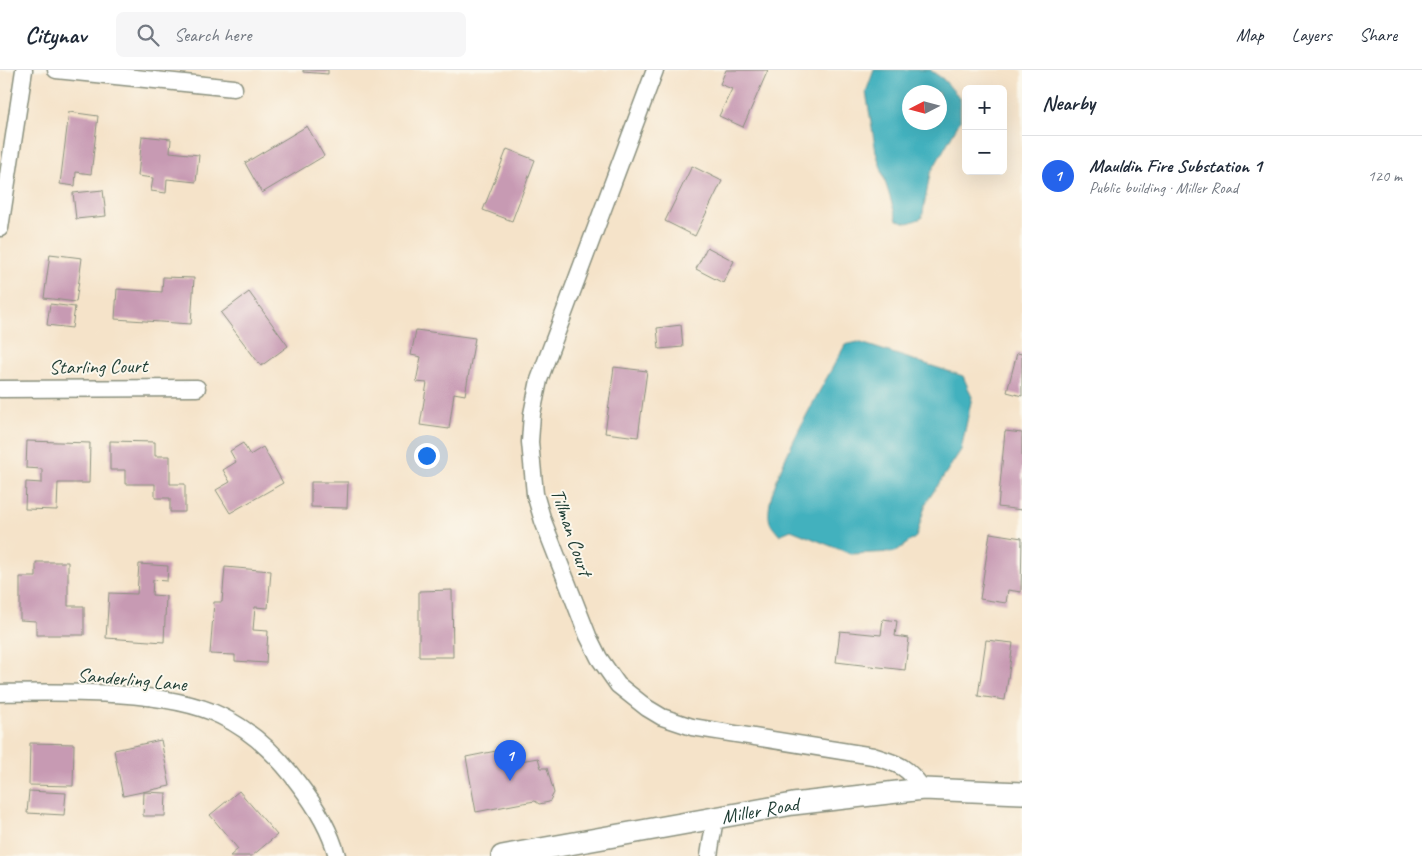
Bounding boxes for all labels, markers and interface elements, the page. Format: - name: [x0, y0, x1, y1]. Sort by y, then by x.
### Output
- search box: [116, 12, 466, 57]
- text: Citynav: [25, 20, 86, 50]
- icon: search: [134, 21, 162, 49]
- text: Search here: [174, 23, 251, 47]
- text: Map: [1236, 24, 1264, 46]
- text: Layers: [1292, 24, 1331, 46]
- text: Share: [1359, 24, 1397, 46]
- north arrow: [902, 85, 947, 130]
- map controls: [962, 85, 1007, 175]
- button: +: [962, 85, 1007, 130]
- text: Nearby: [1042, 90, 1095, 116]
- button: −: [962, 130, 1007, 175]
- text: Mauldin Fire Substation 1: [1089, 154, 1262, 178]
- text: 1: [1054, 166, 1062, 186]
- text: 120 m: [1368, 166, 1402, 186]
- text: Public building · Miller Road: [1089, 178, 1238, 198]
- street label: Starling Court: [49, 353, 150, 380]
- your location: [414, 443, 440, 469]
- street label: Tillman Court: [545, 485, 599, 582]
- street label: Sanderling Lane: [76, 662, 189, 697]
- pin: 1: [494, 740, 526, 781]
- street label: Miller Road: [719, 791, 803, 830]

